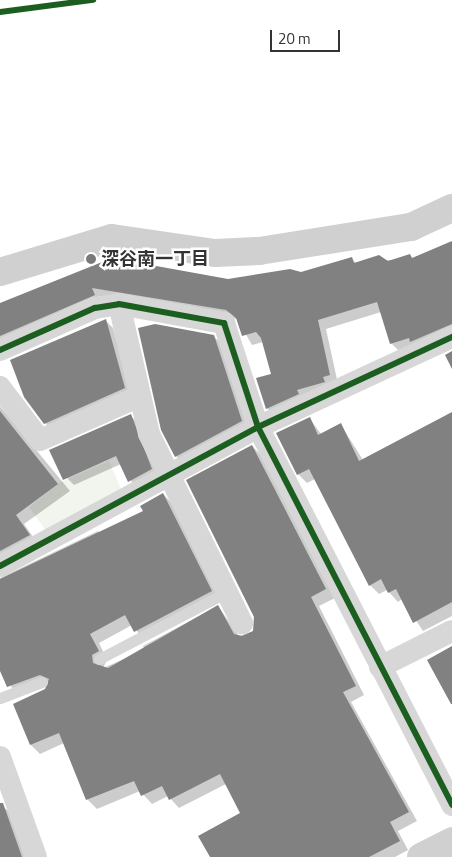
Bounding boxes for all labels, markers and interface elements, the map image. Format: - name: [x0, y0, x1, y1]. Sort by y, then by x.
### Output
- scale bar: [272, 20, 342, 52]
- text: 20 m: [278, 27, 311, 50]
- place label: 深谷南一丁目: [101, 248, 209, 270]
- marker: 深谷南一丁目: [85, 253, 97, 265]

